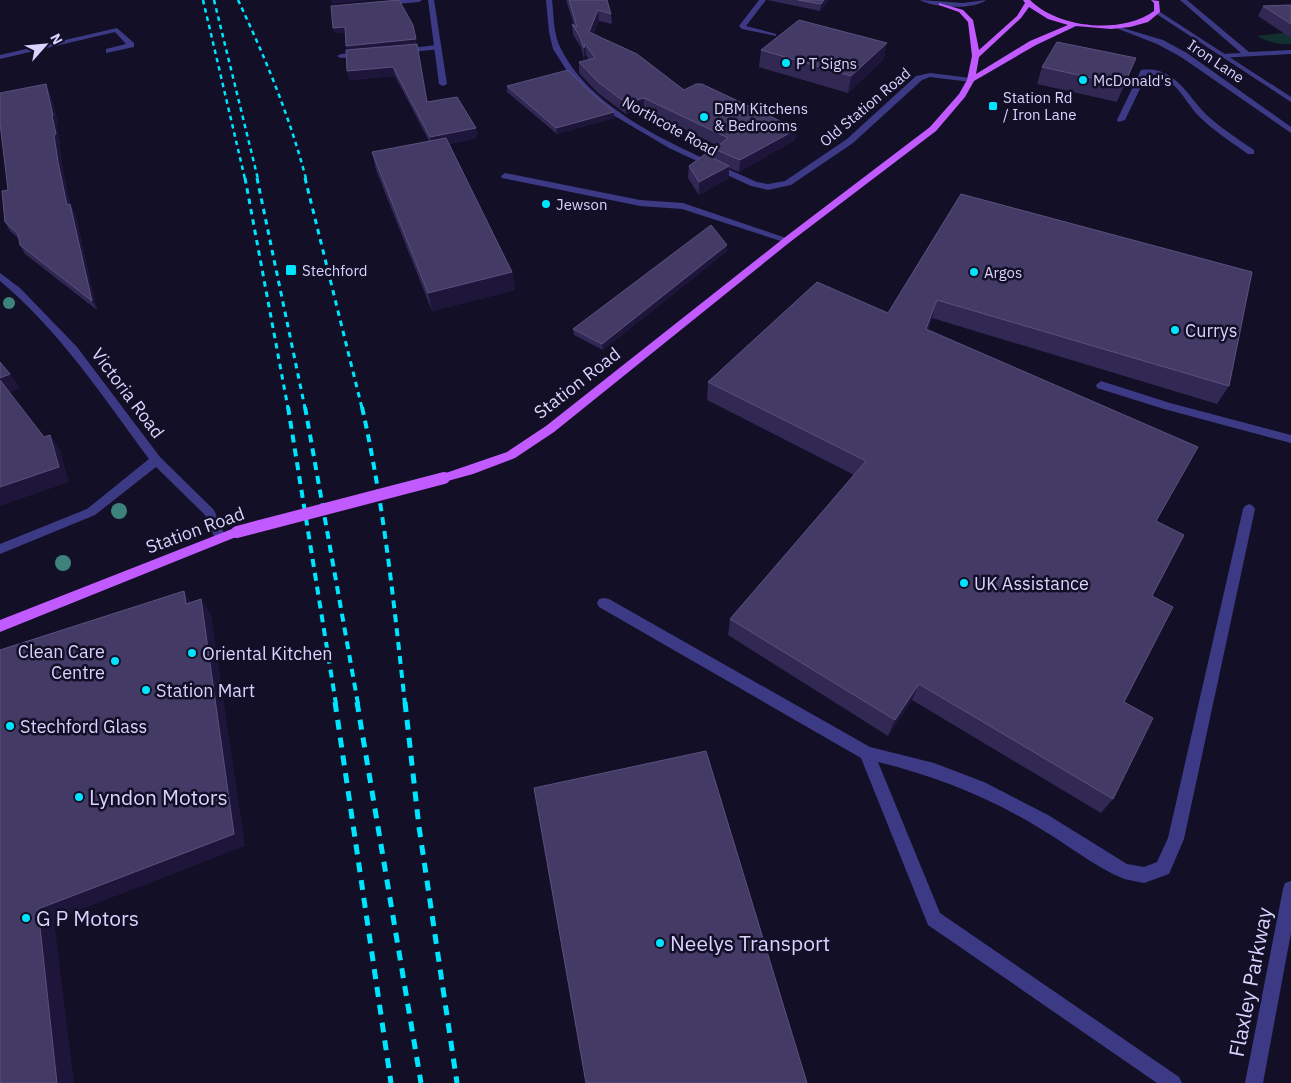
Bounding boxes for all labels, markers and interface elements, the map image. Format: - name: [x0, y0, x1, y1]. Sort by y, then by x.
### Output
- north arrow: [20, 20, 70, 70]
- text: N: [46, 30, 67, 48]
- street label: Iron Lane: [1184, 35, 1248, 87]
- place label: P T Signs: [796, 54, 857, 73]
- marker: P T Signs: [780, 57, 792, 69]
- street label: Old Station Road: [816, 63, 914, 151]
- place label: McDonald's: [1093, 71, 1171, 90]
- marker: McDonald's: [1077, 74, 1089, 86]
- place label: Station Rd / Iron Lane: [1003, 88, 1076, 124]
- street label: Northcote Road: [619, 92, 721, 160]
- place label: DBM Kitchens & Bedrooms: [714, 99, 808, 135]
- marker: Station Rd / Iron Lane: [987, 100, 999, 112]
- marker: DBM Kitchens & Bedrooms: [698, 111, 710, 123]
- place label: Jewson: [556, 195, 608, 214]
- marker: Jewson: [540, 198, 552, 210]
- place label: Stechford: [302, 261, 368, 280]
- marker: Stechford: [284, 263, 298, 277]
- place label: Argos: [984, 263, 1022, 282]
- marker: Argos: [968, 266, 980, 278]
- place label: Currys: [1185, 319, 1237, 342]
- marker: Currys: [1169, 324, 1181, 336]
- street label: Station Road: [529, 342, 625, 424]
- street label: Victoria Road: [87, 343, 169, 443]
- street label: Station Road: [143, 502, 247, 558]
- place label: UK Assistance: [974, 572, 1089, 595]
- marker: UK Assistance: [958, 577, 970, 589]
- place label: Clean Care Centre: [18, 640, 105, 684]
- place label: Oriental Kitchen: [202, 642, 333, 665]
- marker: Oriental Kitchen: [186, 647, 198, 659]
- marker: Clean Care Centre: [109, 655, 121, 667]
- place label: Station Mart: [156, 679, 255, 702]
- marker: Station Mart: [140, 684, 152, 696]
- place label: Stechford Glass: [20, 715, 147, 738]
- marker: Stechford Glass: [4, 720, 16, 732]
- place label: Lyndon Motors: [89, 783, 228, 811]
- marker: Lyndon Motors: [73, 791, 85, 803]
- place label: G P Motors: [36, 904, 139, 932]
- street label: Flaxley Parkway: [1222, 904, 1278, 1059]
- marker: G P Motors: [20, 912, 32, 924]
- place label: Neelys Transport: [670, 929, 830, 957]
- marker: Neelys Transport: [654, 937, 666, 949]

